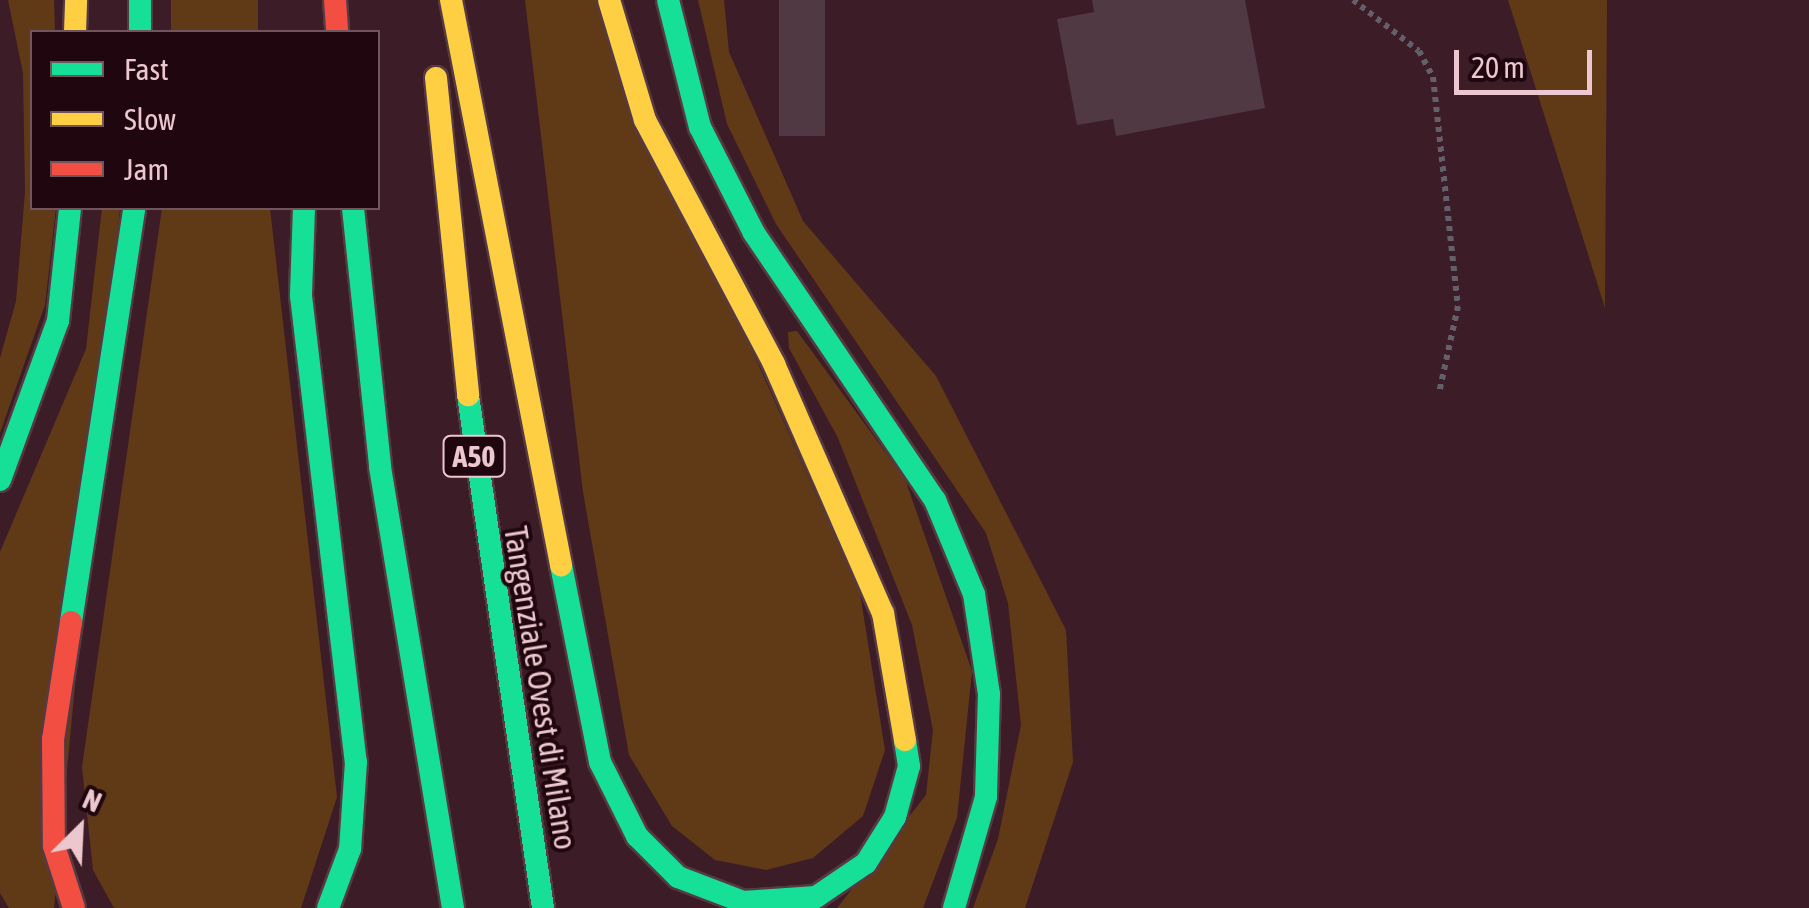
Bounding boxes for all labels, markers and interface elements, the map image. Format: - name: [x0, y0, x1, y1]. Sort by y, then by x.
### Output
- legend: [30, 30, 380, 210]
- scale bar: [1459, 30, 1596, 92]
- text: 20 m: [1471, 50, 1525, 84]
- text: Fast: [124, 52, 169, 86]
- text: Slow: [124, 102, 176, 136]
- text: Jam: [124, 152, 169, 186]
- road number: A50: [442, 431, 506, 481]
- street label: Tangenziale Ovest di Milano: [495, 524, 585, 852]
- north arrow: [30, 778, 130, 878]
- text: N: [78, 783, 106, 819]

